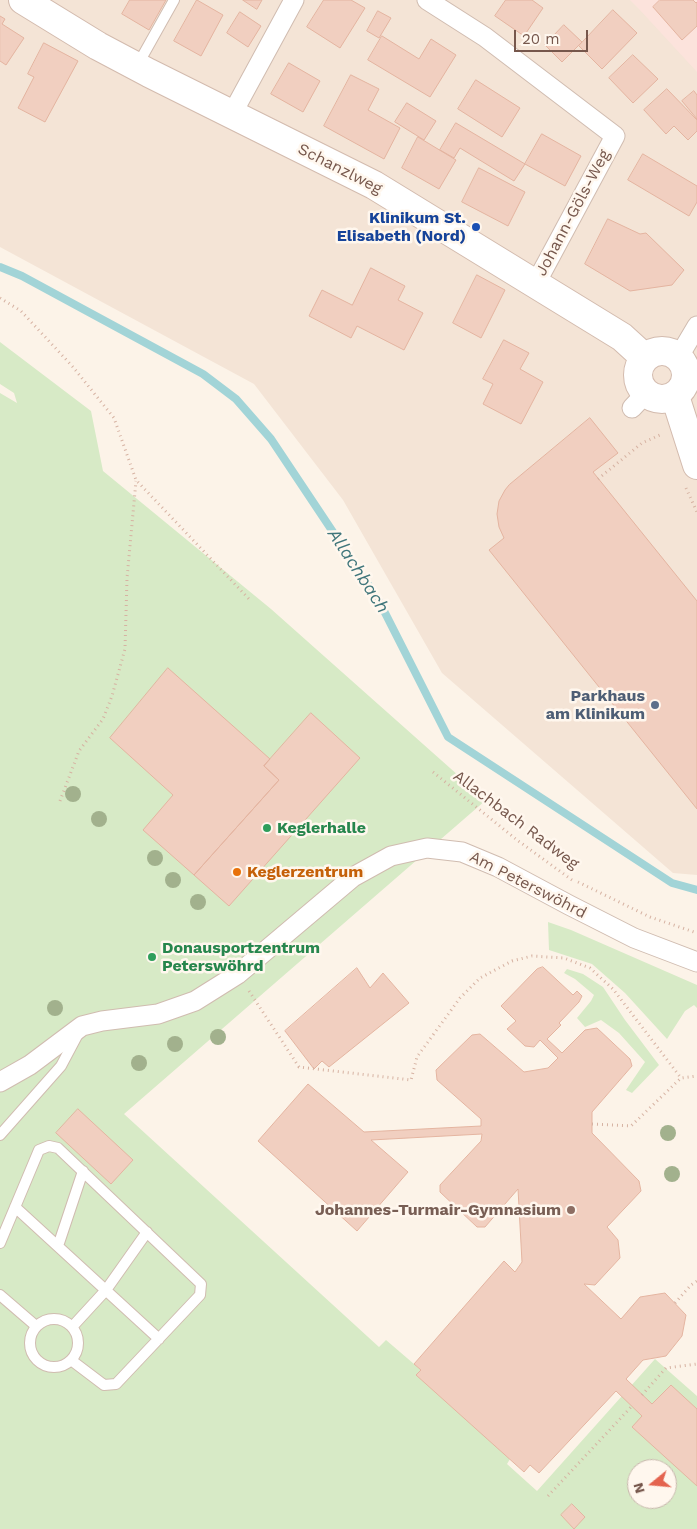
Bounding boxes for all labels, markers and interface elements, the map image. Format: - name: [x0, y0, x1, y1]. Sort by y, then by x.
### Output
- scale bar: [517, 20, 591, 52]
- text: 20 m: [522, 30, 560, 48]
- street label: Schanzlweg: [295, 140, 385, 198]
- street label: Johann-Göls-Weg: [532, 147, 614, 279]
- place label: Klinikum St. Elisabeth (Nord): [337, 208, 466, 246]
- marker: Klinikum St. Elisabeth (Nord): [470, 221, 482, 233]
- water label: Allachbach: [323, 525, 393, 617]
- place label: Parkhaus am Klinikum: [546, 686, 645, 724]
- marker: Parkhaus am Klinikum: [649, 699, 661, 711]
- street label: Allachbach Radweg: [449, 767, 583, 873]
- place label: Keglerhalle: [277, 818, 366, 838]
- marker: Keglerhalle: [261, 822, 273, 834]
- street label: Am Peterswöhrd: [466, 847, 590, 923]
- place label: Keglerzentrum: [247, 862, 363, 882]
- marker: Keglerzentrum: [231, 866, 243, 878]
- place label: Donausportzentrum Peterswöhrd: [162, 938, 320, 976]
- marker: Donausportzentrum Peterswöhrd: [146, 951, 158, 963]
- place label: Johannes-Turmair-Gymnasium: [315, 1200, 561, 1220]
- marker: Johannes-Turmair-Gymnasium: [565, 1204, 577, 1216]
- north arrow: [627, 1459, 677, 1509]
- text: N: [629, 1481, 648, 1495]

